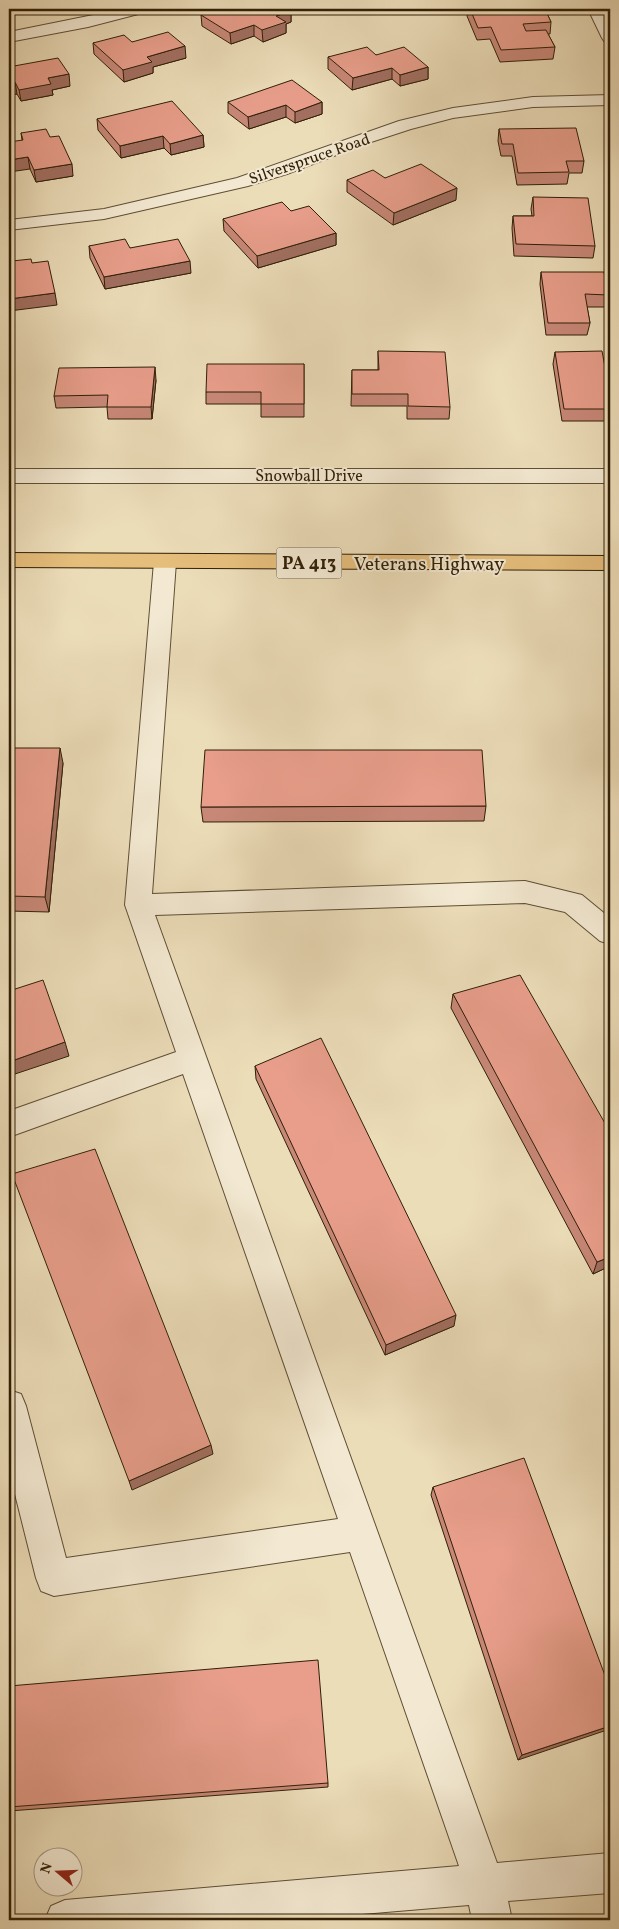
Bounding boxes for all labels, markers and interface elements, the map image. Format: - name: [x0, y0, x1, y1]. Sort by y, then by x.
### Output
- street label: Silverspruce Road: [246, 129, 373, 191]
- street label: Snowball Drive: [255, 466, 363, 488]
- road number: PA 413: [276, 548, 342, 578]
- street label: Veterans Highway: [354, 552, 504, 578]
- north arrow: [32, 1846, 82, 1896]
- text: N: [36, 1860, 58, 1876]

